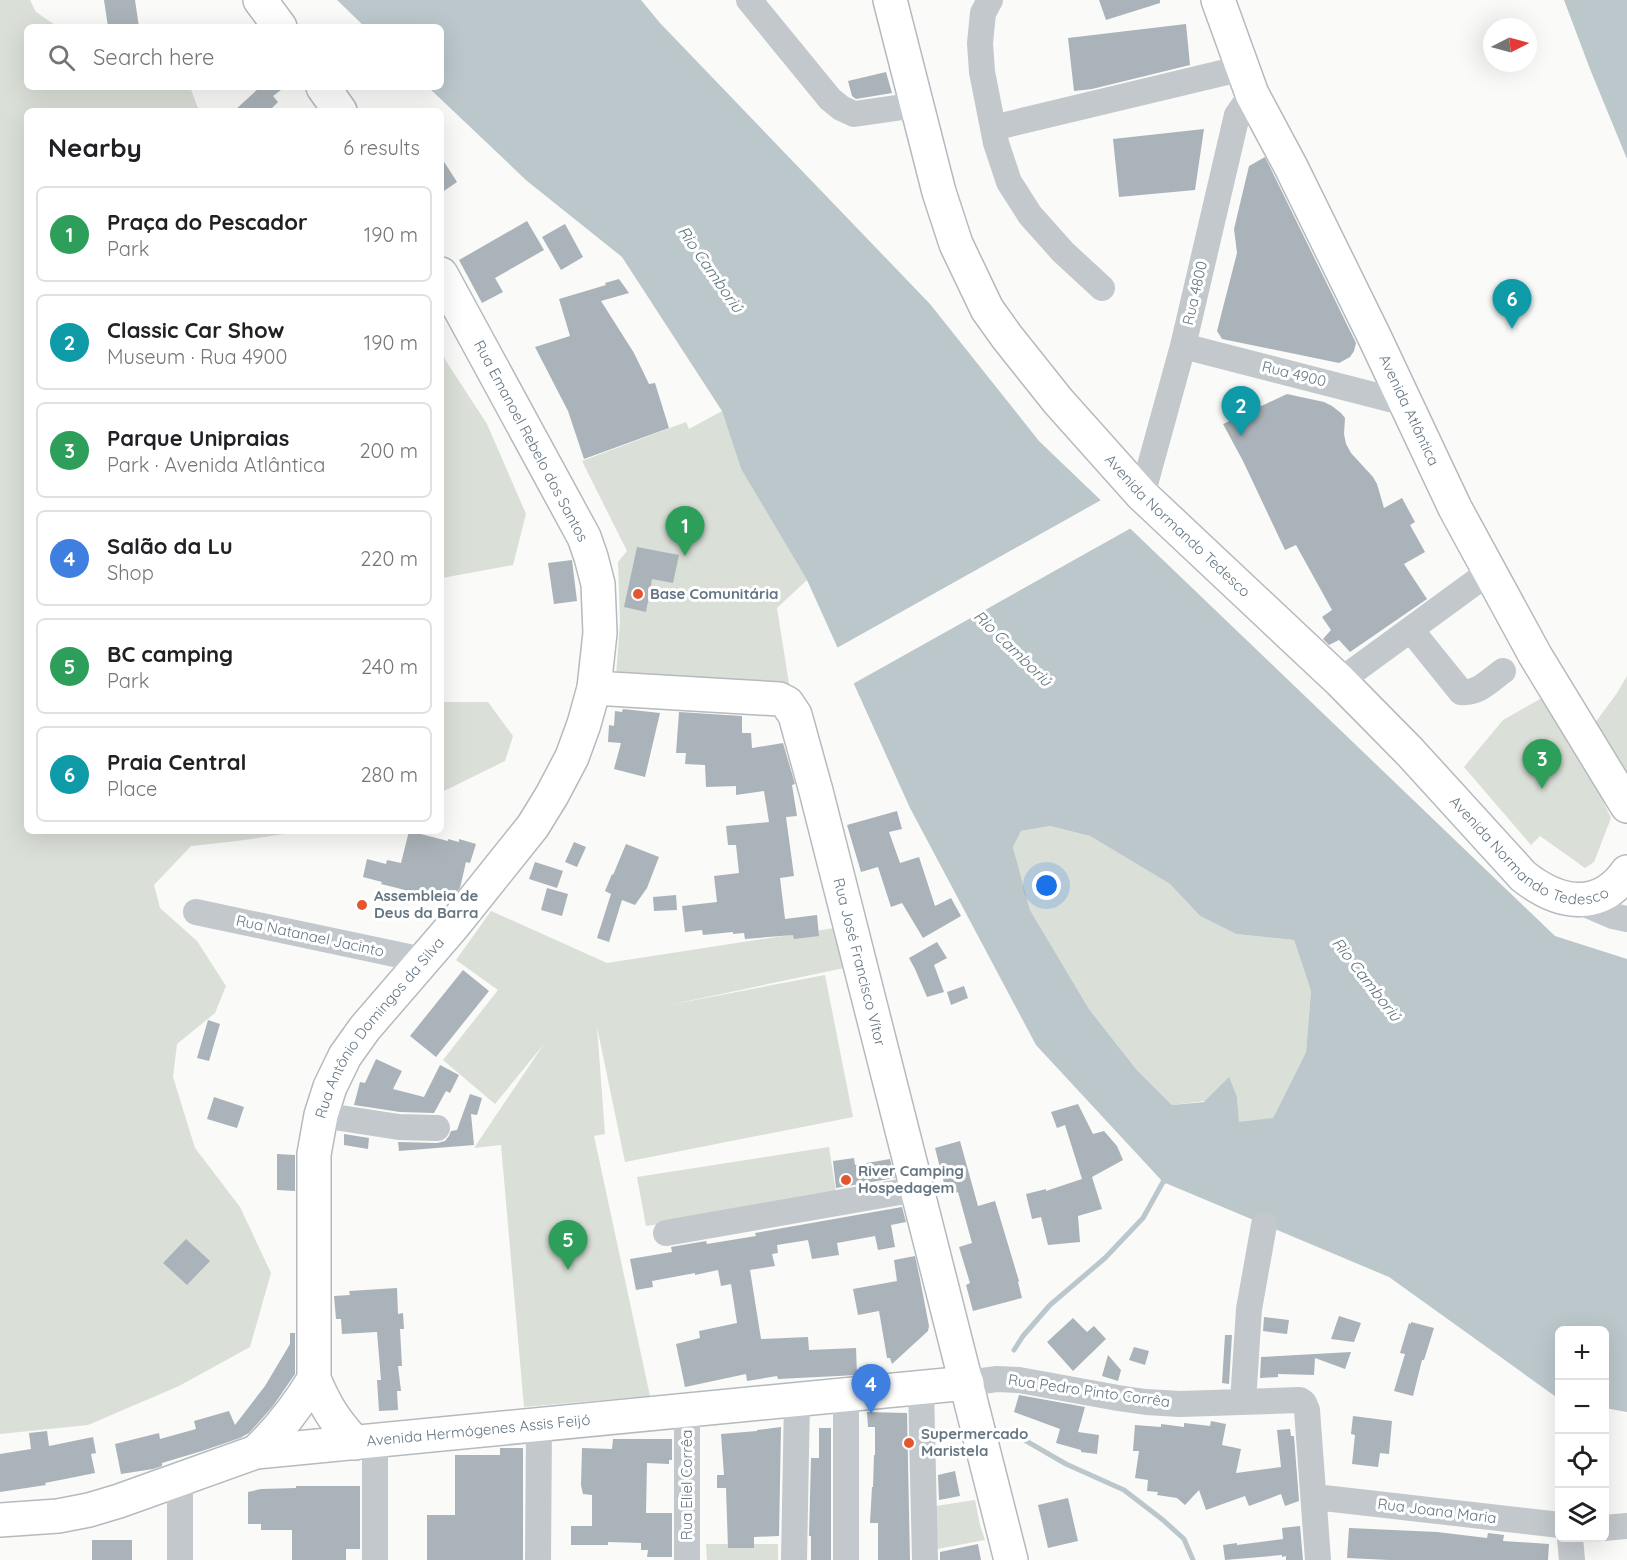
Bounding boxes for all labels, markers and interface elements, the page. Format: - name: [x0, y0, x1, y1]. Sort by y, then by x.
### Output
- north arrow: [1483, 18, 1537, 72]
- search box: [24, 24, 444, 90]
- icon: search: [45, 41, 78, 74]
- text: Search here: [93, 43, 214, 71]
- text: Nearby: [48, 131, 142, 164]
- text: 6 results: [343, 135, 420, 160]
- text: Praça do Pescador: [107, 208, 307, 236]
- text: 1: [66, 222, 73, 247]
- text: 190 m: [364, 222, 418, 247]
- water label: Rio Camboriú: [674, 222, 749, 317]
- text: Park: [107, 236, 149, 261]
- street label: Rua 4800: [1178, 259, 1211, 327]
- pin: 6: [1492, 280, 1532, 329]
- text: Classic Car Show: [107, 316, 285, 344]
- text: 2: [64, 330, 75, 355]
- text: 190 m: [364, 330, 418, 355]
- street label: Rua Emanoel Rebelo dos Santos: [470, 337, 593, 545]
- text: Museum · Rua 4900: [107, 344, 287, 369]
- street label: Avenida Atlântica: [1375, 351, 1444, 469]
- street label: Rua 4900: [1260, 356, 1328, 391]
- pin: 2: [1222, 386, 1260, 436]
- text: Parque Unipraias: [107, 424, 289, 452]
- text: 3: [64, 438, 75, 463]
- text: 200 m: [359, 438, 418, 463]
- street label: Avenida Normando Tedesco: [1101, 450, 1255, 601]
- text: Park · Avenida Atlântica: [107, 452, 325, 477]
- pin: 1: [666, 506, 704, 556]
- text: Salão da Lu: [107, 532, 233, 560]
- text: 4: [64, 546, 75, 571]
- text: 220 m: [360, 546, 418, 571]
- text: Shop: [107, 560, 154, 585]
- place label: Base Comunitária: [650, 584, 778, 603]
- marker: Base Comunitária: [631, 587, 645, 601]
- water label: Rio Camboriú: [970, 606, 1057, 691]
- text: BC camping: [107, 640, 233, 668]
- text: 5: [64, 654, 75, 679]
- text: 240 m: [361, 654, 418, 679]
- text: Park: [107, 668, 149, 693]
- pin: 3: [1522, 740, 1562, 789]
- text: Praia Central: [107, 748, 246, 776]
- text: 6: [64, 762, 75, 787]
- text: 280 m: [361, 762, 418, 787]
- text: Place: [107, 776, 157, 801]
- street label: Avenida Normando Tedesco: [1446, 792, 1612, 909]
- your location: [1032, 871, 1061, 900]
- street label: Rua José Francisco Vítor: [829, 876, 890, 1048]
- place label: Assembleia de Deus da Barra: [374, 886, 478, 922]
- marker: Assembleia de Deus da Barra: [355, 898, 369, 912]
- street label: Rua Natanael Jacinto: [234, 911, 386, 960]
- street label: Rua Antônio Domingos da Silva: [311, 933, 448, 1121]
- water label: Rio Camboriú: [1328, 933, 1407, 1026]
- place label: River Camping Hospedagem: [858, 1161, 964, 1197]
- marker: River Camping Hospedagem: [839, 1173, 853, 1187]
- pin: 5: [548, 1220, 588, 1270]
- map controls: [1555, 1326, 1609, 1542]
- button: +: [1555, 1326, 1609, 1380]
- pin: 4: [852, 1364, 890, 1414]
- street label: Rua Pedro Pinto Corrêa: [1007, 1370, 1171, 1411]
- button: −: [1555, 1380, 1609, 1434]
- street label: Avenida Hermógenes Assis Feijó: [366, 1410, 591, 1450]
- place label: Supermercado Maristela: [921, 1424, 1028, 1460]
- street label: Rua Eliel Corrêa: [677, 1430, 696, 1540]
- button: locate: [1555, 1434, 1609, 1488]
- marker: Supermercado Maristela: [902, 1436, 916, 1450]
- button: layers: [1555, 1488, 1609, 1542]
- street label: Rua Joana Maria: [1376, 1494, 1498, 1527]

